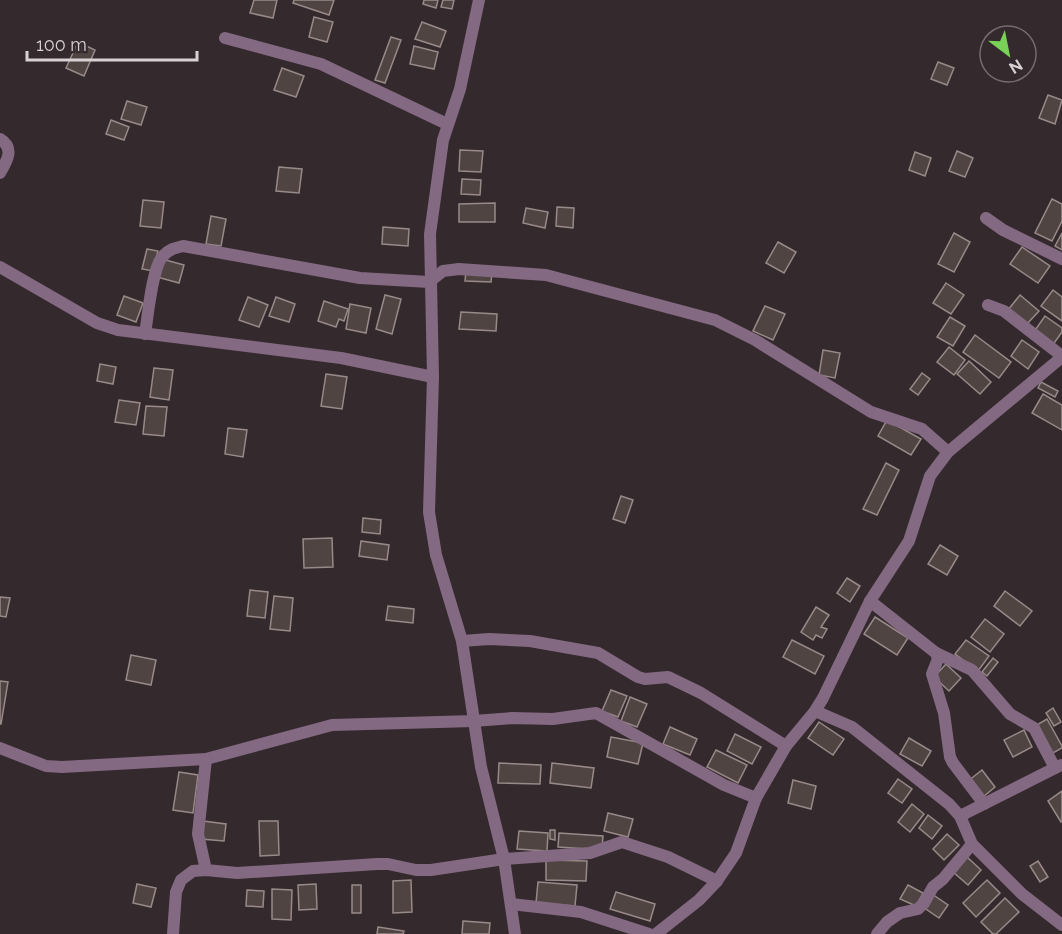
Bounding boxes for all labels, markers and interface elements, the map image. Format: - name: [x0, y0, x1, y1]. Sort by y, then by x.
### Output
- scale bar: [27, 24, 196, 62]
- north arrow: [978, 24, 1038, 84]
- text: 100 m: [36, 34, 87, 55]
- text: N: [1005, 55, 1026, 78]

